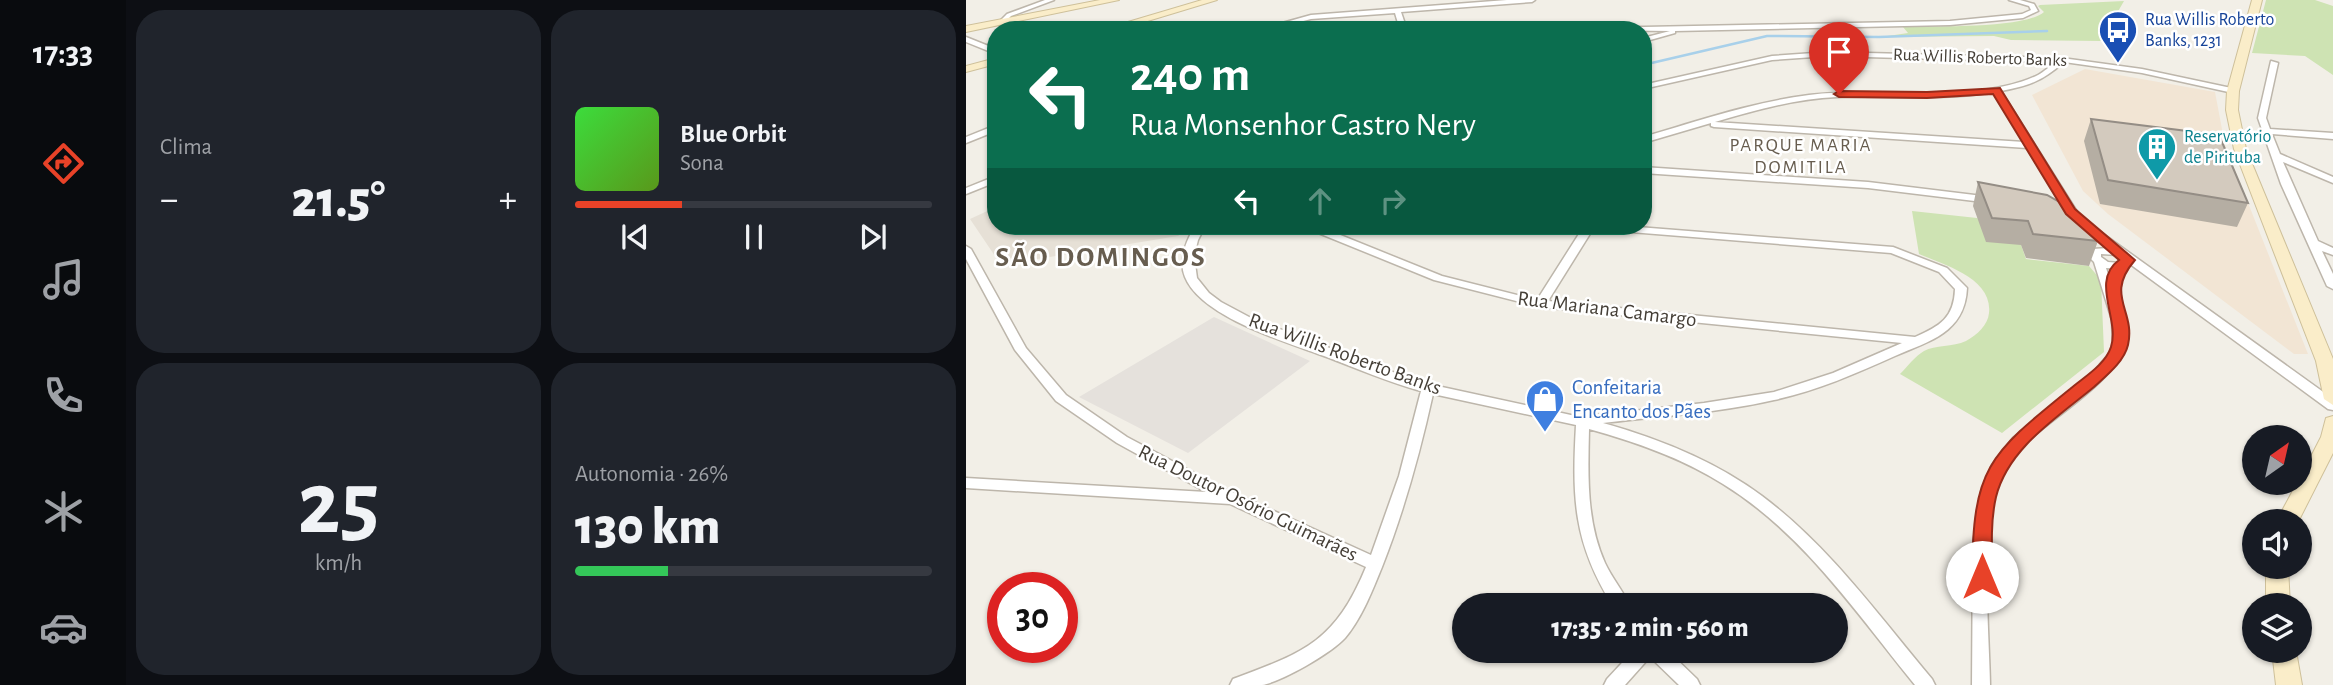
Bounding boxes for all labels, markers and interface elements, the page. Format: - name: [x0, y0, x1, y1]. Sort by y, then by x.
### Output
- bus stop icon: Rua Willis Roberto Banks, 1231: [2097, 9, 2139, 64]
- place label: Rua Willis Roberto Banks, 1231: [2145, 11, 2274, 50]
- pin: [1809, 22, 1869, 94]
- icon: arrive: [1820, 33, 1858, 71]
- text: 17:33: [33, 37, 93, 69]
- street label: Rua Willis Roberto Banks: [1893, 46, 2067, 70]
- icon: left: [1015, 49, 1106, 140]
- text: 240 m: [1130, 51, 1250, 100]
- text: Rua Monsenhor Castro Nery: [1130, 109, 1476, 141]
- text: Blue Orbit: [680, 121, 786, 147]
- building icon: Reservatório de Pirituba: [2136, 126, 2178, 181]
- place label: Reservatório de Pirituba: [2184, 128, 2272, 167]
- text: Clima: [160, 136, 212, 159]
- district label: PARQUE MARIA DOMITILA: [1729, 136, 1873, 177]
- icon: directions: [39, 139, 88, 188]
- text: Sona: [680, 152, 724, 175]
- text: 21.5°: [292, 174, 385, 226]
- text: −: [160, 181, 178, 219]
- text: +: [499, 181, 517, 219]
- icon: left: [1228, 182, 1266, 220]
- icon: ahead: [1301, 182, 1339, 220]
- icon: right: [1374, 182, 1412, 220]
- icon: previous: [616, 218, 654, 256]
- icon: pause: [735, 218, 773, 256]
- icon: next: [854, 218, 892, 256]
- district label: SÃO DOMINGOS: [995, 242, 1207, 272]
- icon: music: [39, 255, 88, 304]
- street label: Rua Mariana Camargo: [1516, 288, 1698, 330]
- street label: Rua Willis Roberto Banks: [1246, 309, 1444, 399]
- icon: phone: [39, 371, 88, 420]
- place label: Confeitaria Encanto dos Pães: [1572, 377, 1711, 422]
- shop icon: Confeitaria Encanto dos Pães: [1524, 378, 1566, 433]
- north arrow: [2242, 425, 2312, 495]
- map controls: [2242, 425, 2312, 663]
- street label: Rua Doutor Osório Guimarães: [1135, 441, 1361, 565]
- text: 25: [297, 459, 380, 550]
- text: Autonomia · 26%: [575, 463, 728, 486]
- icon: climate: [39, 487, 88, 536]
- text: 130 km: [575, 501, 720, 553]
- button: sound: [2242, 509, 2312, 579]
- position arrow: [1945, 540, 2019, 614]
- text: km/h: [315, 552, 362, 575]
- speed limit sign: 30: [987, 572, 1078, 663]
- button: layers: [2242, 593, 2312, 663]
- icon: car: [39, 603, 88, 652]
- text: 17:35 · 2 min · 560 m: [1551, 615, 1749, 641]

